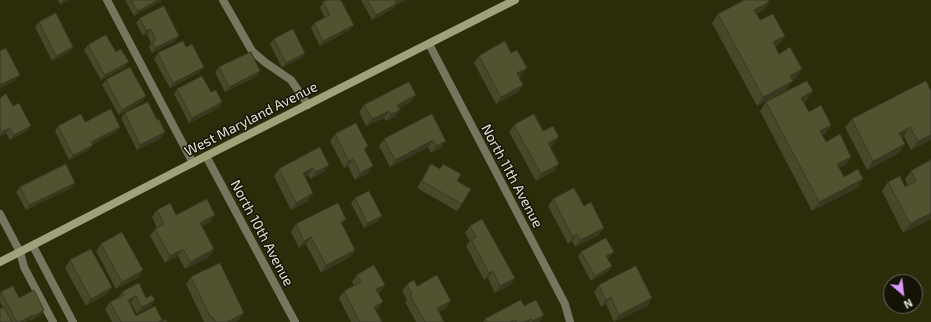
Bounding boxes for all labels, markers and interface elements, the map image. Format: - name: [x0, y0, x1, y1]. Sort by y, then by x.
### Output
- street label: West Maryland Avenue: [182, 78, 320, 160]
- street label: North 11th Avenue: [478, 121, 546, 231]
- street label: North 10th Avenue: [227, 177, 297, 289]
- north arrow: [883, 274, 923, 314]
- text: N: [902, 297, 915, 312]

